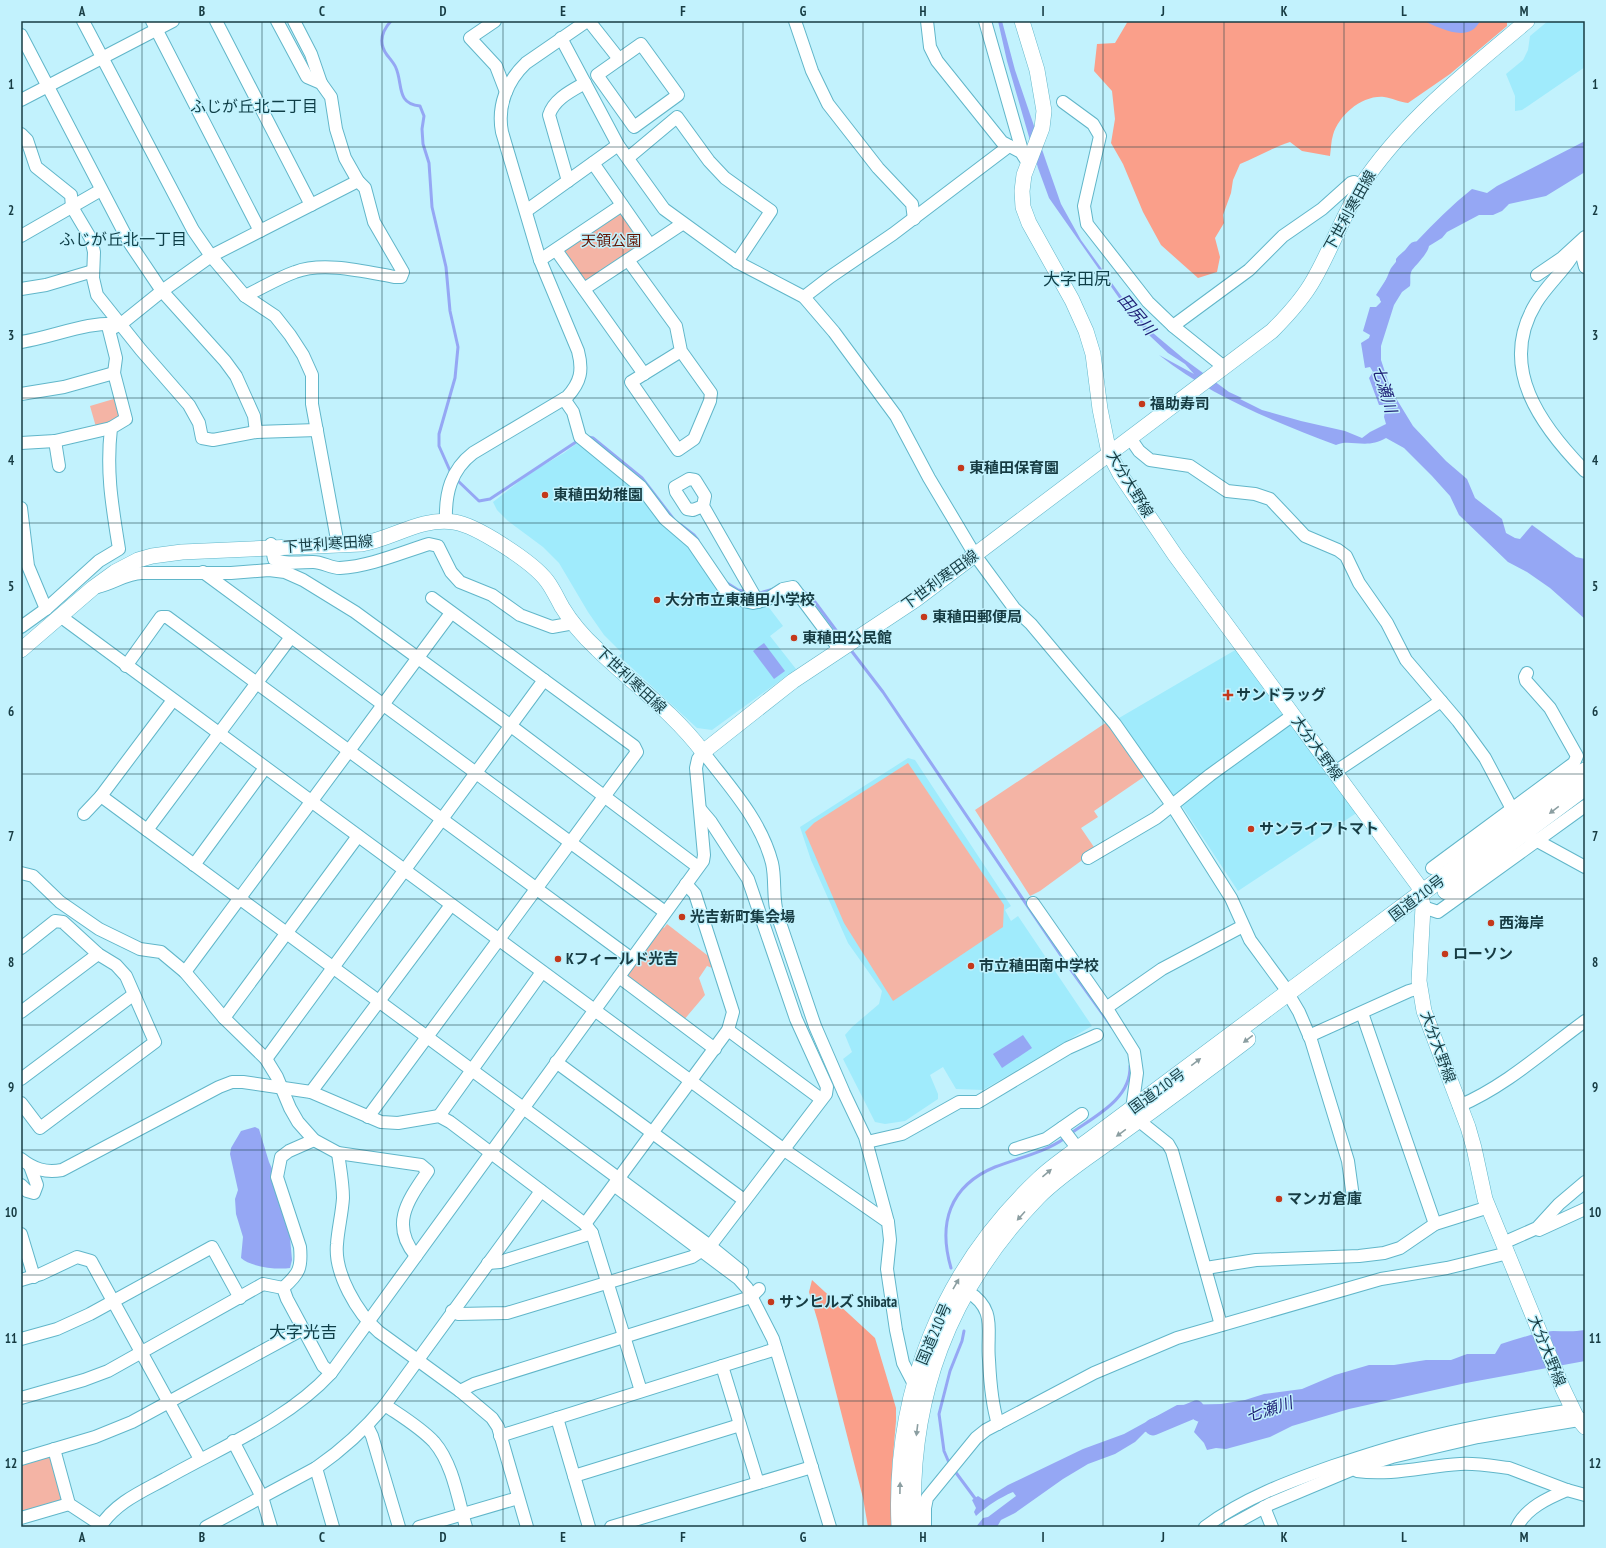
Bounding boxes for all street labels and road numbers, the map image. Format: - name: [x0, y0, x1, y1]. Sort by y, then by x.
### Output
- street label: 下世利寒田線: [1319, 167, 1380, 255]
- street label: 大分大野線: [1103, 447, 1158, 521]
- street label: 下世利寒田線: [282, 531, 374, 556]
- street label: 下世利寒田線: [898, 545, 982, 614]
- street label: 下世利寒田線: [592, 642, 671, 717]
- street label: 大分大野線: [1288, 712, 1347, 784]
- street label: 国道210号: [1385, 870, 1448, 925]
- street label: 大分大野線: [1417, 1008, 1460, 1085]
- street label: 国道210号: [1125, 1064, 1189, 1117]
- street label: 国道210号: [912, 1300, 955, 1368]
- street label: 大分大野線: [1525, 1312, 1570, 1389]

